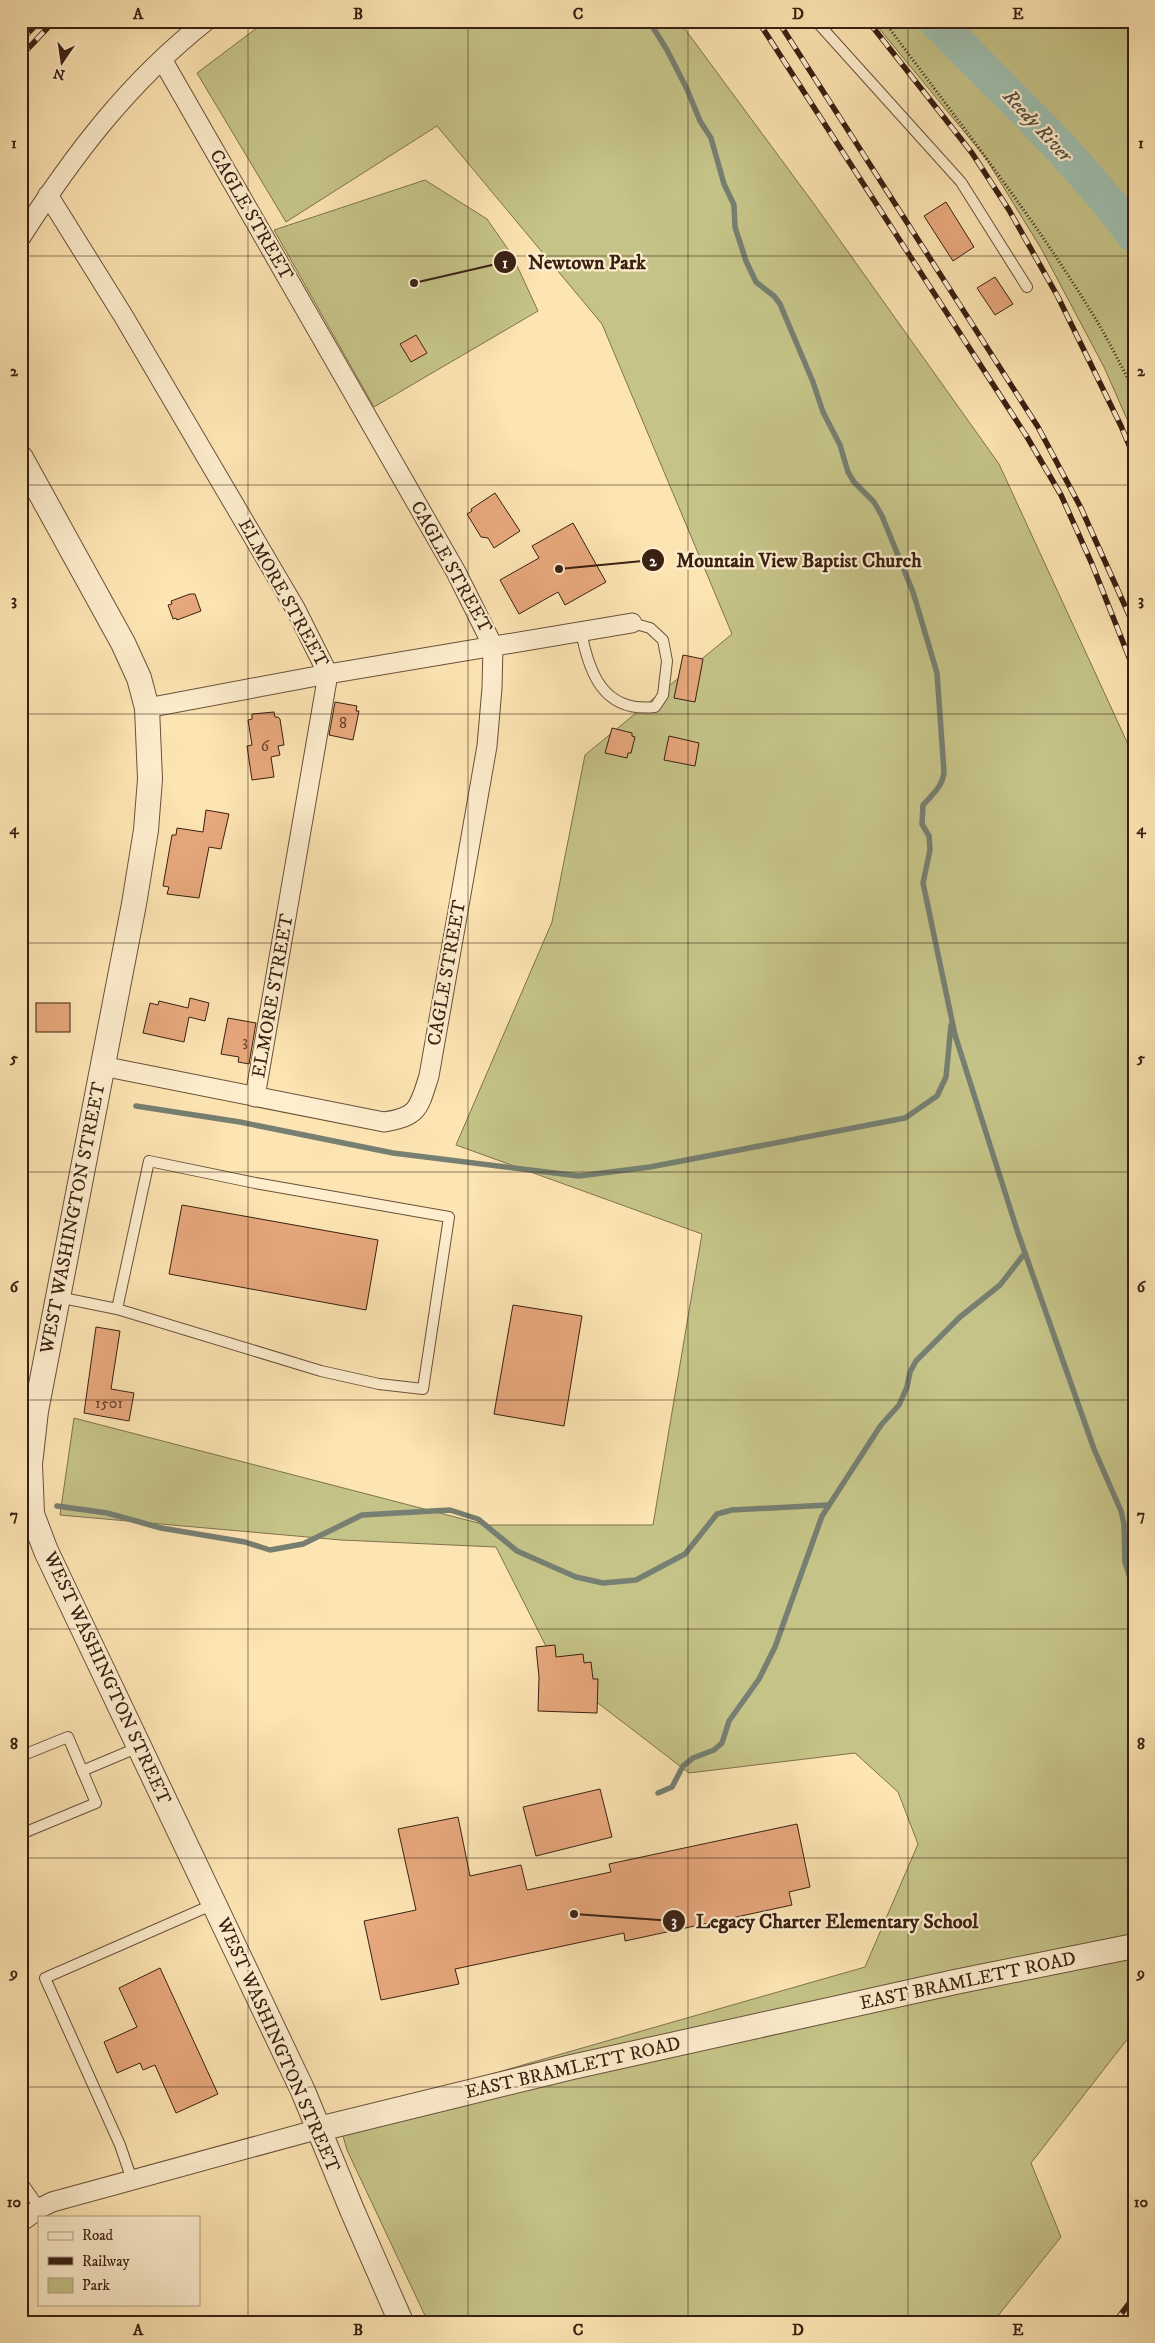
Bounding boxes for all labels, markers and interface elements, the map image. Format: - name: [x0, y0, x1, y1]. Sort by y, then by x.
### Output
- text: A: [132, 4, 144, 24]
- text: B: [353, 4, 363, 24]
- text: C: [573, 4, 583, 24]
- text: D: [792, 4, 804, 24]
- text: E: [1012, 4, 1024, 24]
- north arrow: [38, 38, 88, 88]
- text: N: [51, 64, 67, 84]
- water label: Reedy River: [996, 84, 1078, 169]
- text: 1: [11, 133, 17, 153]
- text: 1: [1138, 133, 1144, 153]
- street label: CAGLE STREET: [204, 145, 298, 285]
- callout: Newtown Park: [493, 245, 656, 280]
- text: Newtown Park: [528, 251, 647, 276]
- text: 1: [502, 254, 508, 273]
- text: 2: [10, 361, 19, 381]
- text: 2: [1137, 361, 1146, 381]
- street label: CAGLE STREET: [405, 497, 497, 638]
- street label: ELMORE STREET: [233, 515, 334, 672]
- callout: Mountain View Baptist Church: [641, 543, 931, 578]
- text: Mountain View Baptist Church: [676, 549, 922, 574]
- text: 2: [649, 552, 657, 571]
- text: 3: [11, 590, 17, 610]
- text: 3: [1138, 590, 1144, 610]
- house number: 8: [339, 713, 347, 733]
- house number: 6: [261, 736, 270, 756]
- text: 4: [8, 819, 19, 839]
- text: 4: [1135, 819, 1146, 839]
- street label: CAGLE STREET: [423, 898, 471, 1048]
- street label: ELMORE STREET: [247, 912, 299, 1080]
- house number: 3: [242, 1031, 248, 1051]
- text: 5: [9, 1048, 18, 1068]
- text: 5: [1136, 1048, 1145, 1068]
- street label: WEST WASHINGTON STREET: [35, 1080, 111, 1357]
- text: 6: [10, 1277, 20, 1297]
- text: 6: [1137, 1277, 1147, 1297]
- house number: 1501: [95, 1393, 123, 1413]
- text: 7: [10, 1505, 18, 1525]
- text: 7: [1137, 1505, 1145, 1525]
- street label: WEST WASHINGTON STREET: [38, 1547, 176, 1809]
- text: 8: [10, 1734, 18, 1754]
- text: 8: [1137, 1734, 1145, 1754]
- callout: Legacy Charter Elementary School: [661, 1903, 989, 1938]
- text: Legacy Charter Elementary School: [696, 1910, 979, 1935]
- text: 3: [671, 1912, 677, 1931]
- street label: WEST WASHINGTON STREET: [211, 1913, 345, 2176]
- street label: EAST BRAMLETT ROAD: [858, 1947, 1078, 2015]
- text: 9: [9, 1963, 18, 1983]
- text: 9: [1136, 1963, 1145, 1983]
- street label: EAST BRAMLETT ROAD: [463, 2032, 683, 2104]
- text: 10: [7, 2192, 22, 2212]
- text: 10: [1134, 2192, 1149, 2212]
- legend: [38, 2216, 200, 2306]
- text: Road: [82, 2226, 114, 2245]
- text: Railway: [82, 2252, 130, 2271]
- text: Park: [82, 2276, 111, 2295]
- text: A: [132, 2320, 144, 2340]
- text: B: [353, 2320, 363, 2340]
- text: C: [573, 2320, 583, 2340]
- text: D: [792, 2320, 804, 2340]
- text: E: [1012, 2320, 1024, 2340]

